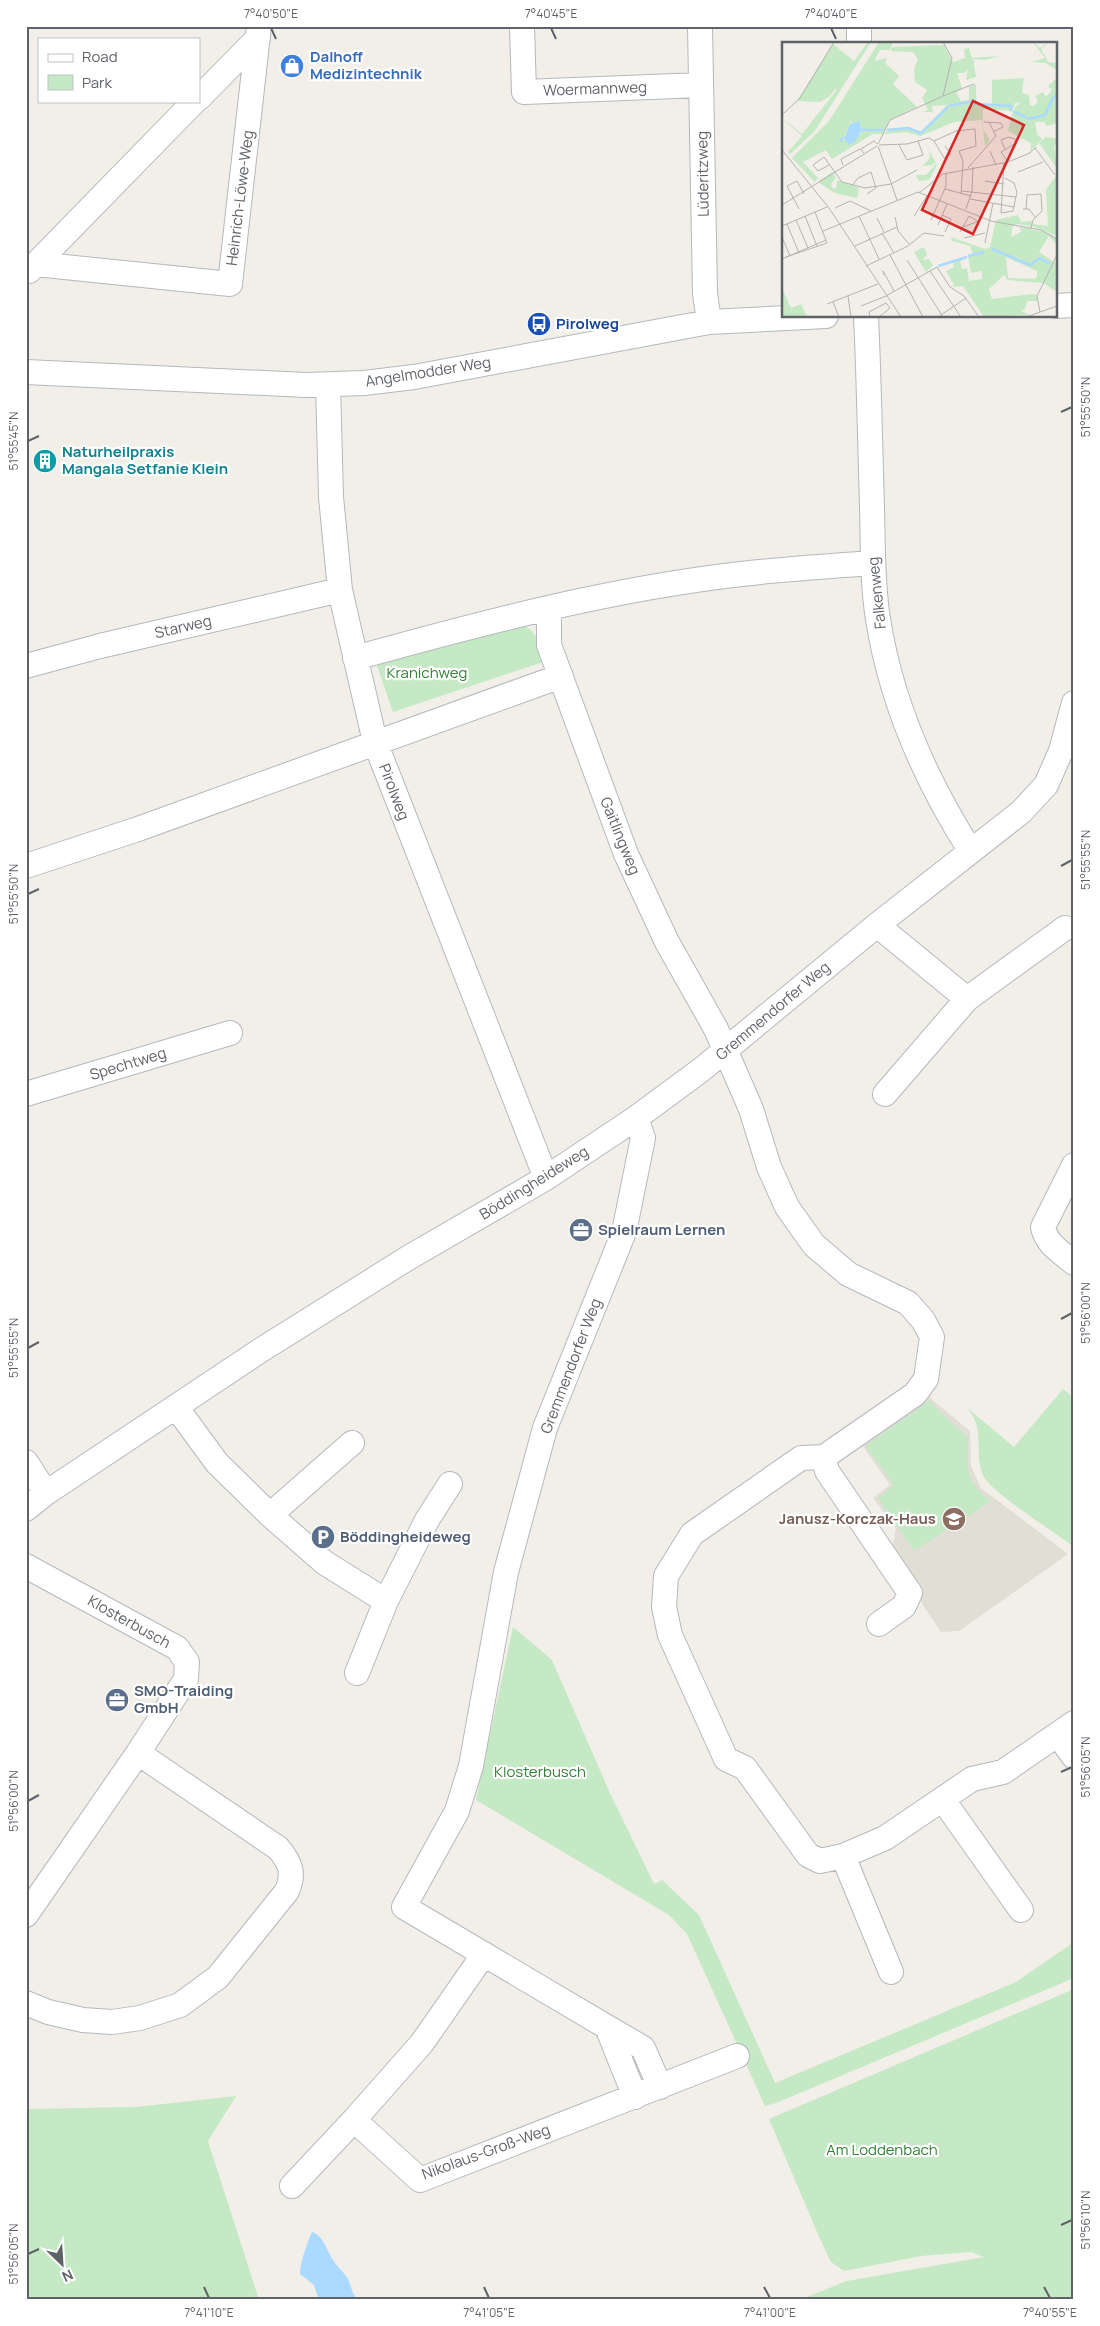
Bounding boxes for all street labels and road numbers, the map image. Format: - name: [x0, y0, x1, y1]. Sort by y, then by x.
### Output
- street label: Woermannweg: [543, 76, 647, 101]
- street label: Heinrich-Löwe-Weg: [221, 129, 258, 267]
- street label: Lüderitzweg: [691, 131, 714, 217]
- street label: Angelmodder Weg: [364, 351, 492, 392]
- street label: Falkenweg: [862, 556, 891, 630]
- street label: Starweg: [152, 610, 213, 643]
- street label: Pirolweg: [374, 760, 415, 823]
- street label: Gaitlingweg: [595, 794, 646, 878]
- street label: Gremmendorfer Weg: [711, 957, 834, 1065]
- street label: Spechtweg: [87, 1042, 169, 1085]
- street label: Böddingheideweg: [475, 1141, 592, 1224]
- street label: Gremmendorfer Weg: [535, 1295, 606, 1436]
- street label: Klosterbusch: [84, 1590, 175, 1653]
- street label: Nikolaus-Groß-Weg: [419, 2119, 553, 2184]

